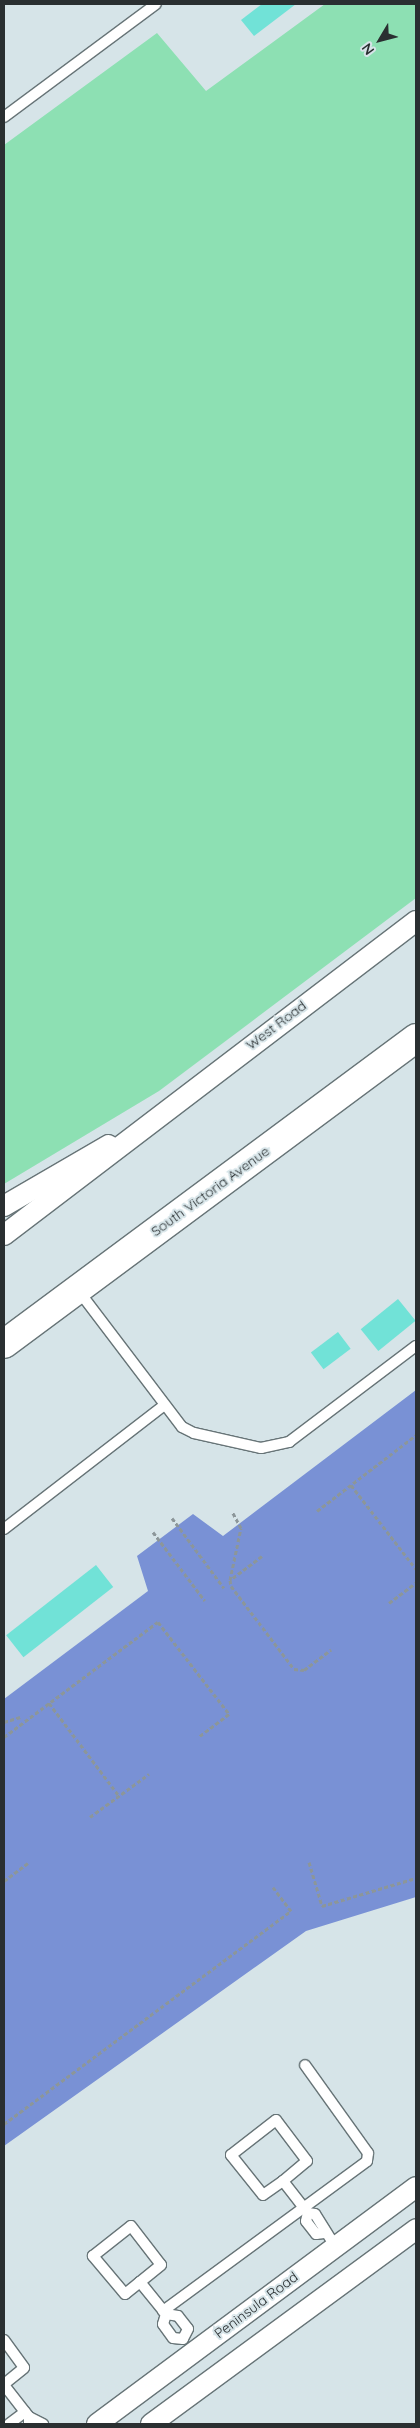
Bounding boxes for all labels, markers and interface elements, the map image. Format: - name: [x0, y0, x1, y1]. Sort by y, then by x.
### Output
- north arrow: [355, 15, 405, 65]
- text: N: [358, 40, 378, 59]
- street label: West Road: [243, 997, 309, 1053]
- street label: South Victoria Avenue: [148, 1142, 272, 1240]
- street label: Peninsula Road: [211, 2268, 301, 2342]

